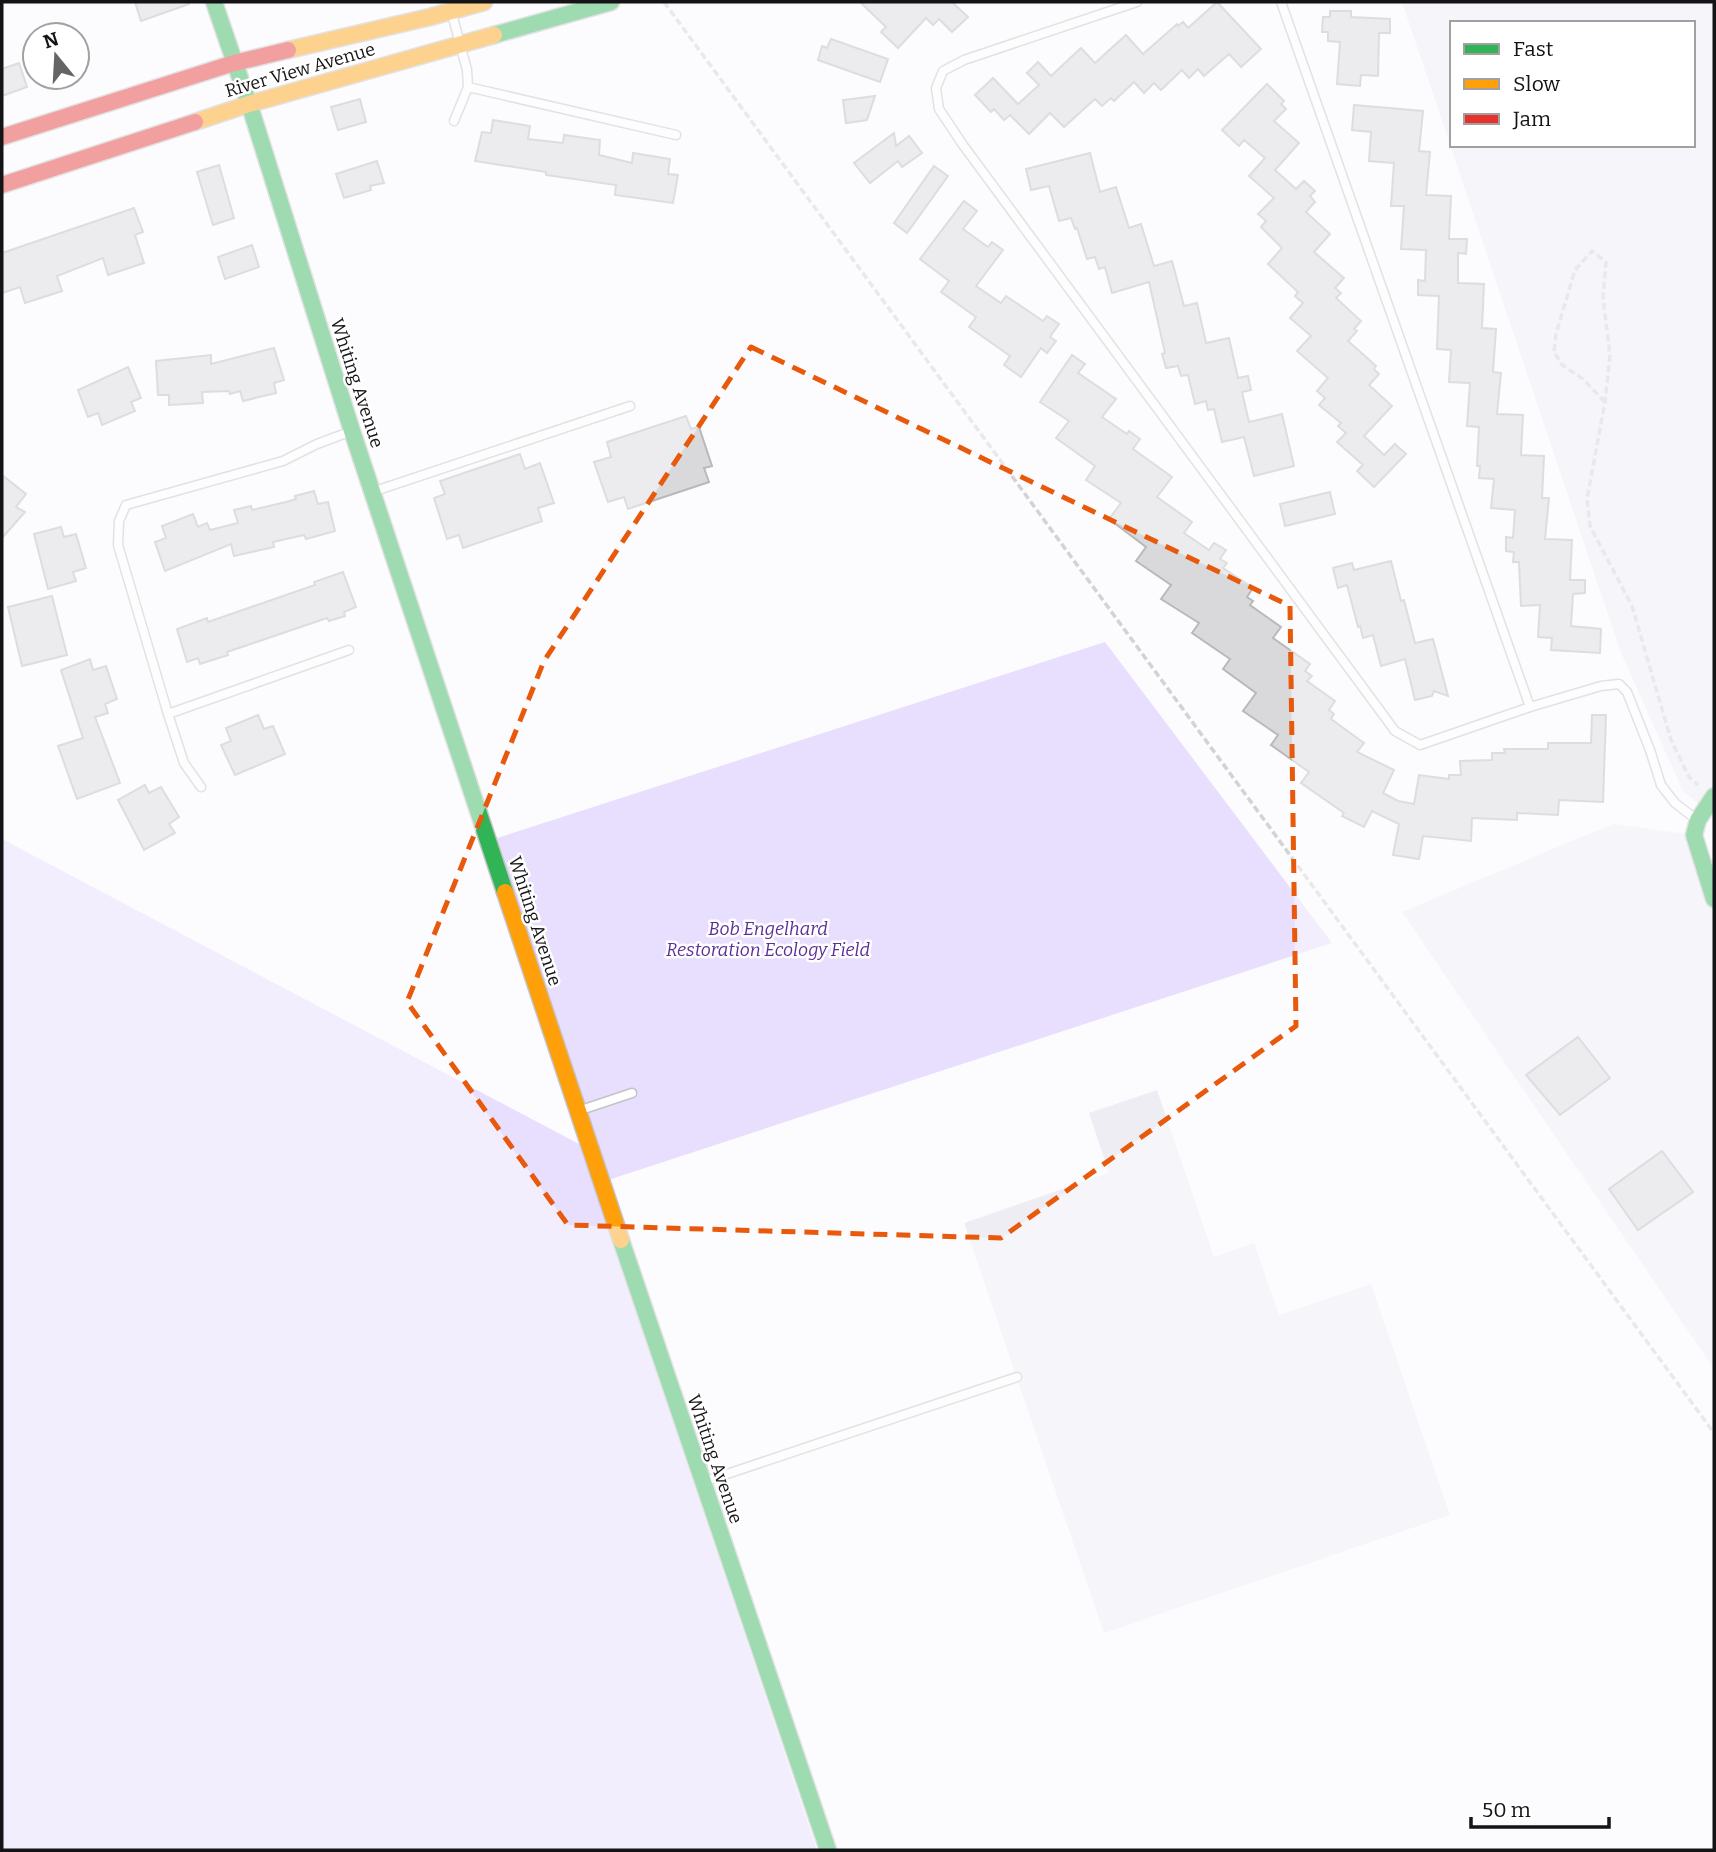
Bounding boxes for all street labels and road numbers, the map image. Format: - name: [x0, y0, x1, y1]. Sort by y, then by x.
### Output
- street label: River View Avenue: [222, 38, 378, 102]
- street label: Whiting Avenue: [326, 315, 388, 451]
- street label: Whiting Avenue: [504, 853, 566, 989]
- street label: Whiting Avenue: [683, 1392, 747, 1526]

